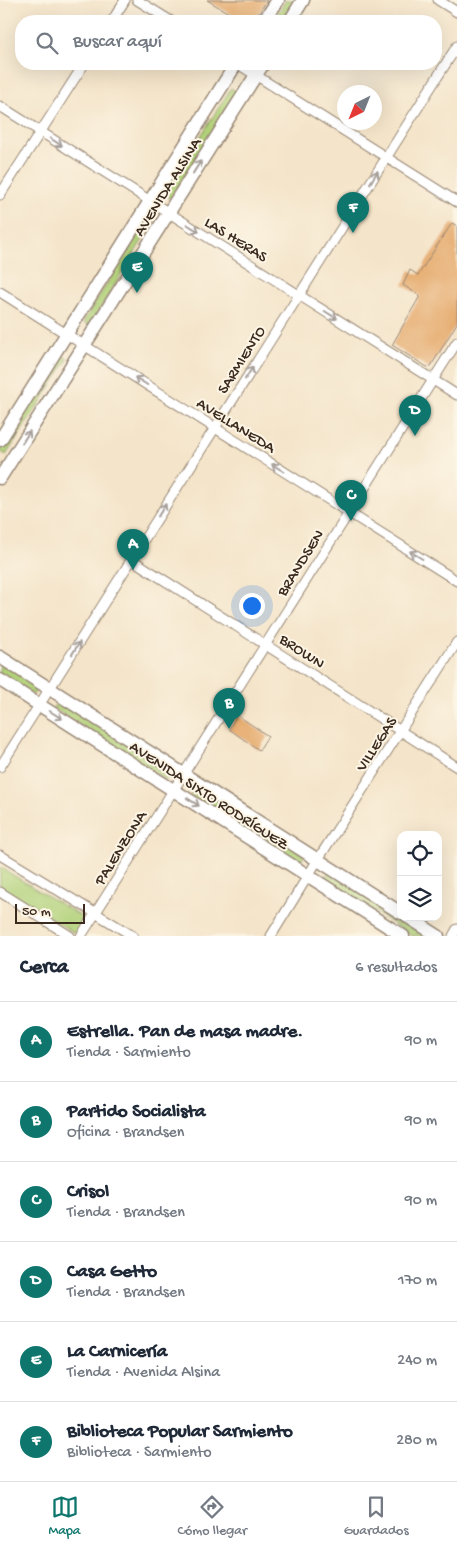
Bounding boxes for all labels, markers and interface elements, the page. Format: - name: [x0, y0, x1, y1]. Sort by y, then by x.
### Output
- search box: [15, 15, 442, 70]
- icon: search: [33, 29, 61, 57]
- text: Buscar aquí: [73, 31, 162, 54]
- north arrow: [337, 85, 382, 130]
- street label: AVENIDA ALSINA: [131, 134, 208, 241]
- one-way arrow: [49, 136, 63, 147]
- one-way arrow: [193, 160, 203, 174]
- one-way arrow: [369, 170, 379, 184]
- pin: F: [337, 192, 369, 233]
- street label: LAS HERAS: [200, 214, 271, 268]
- one-way arrow: [186, 224, 200, 234]
- pin: E: [121, 252, 153, 293]
- one-way arrow: [324, 310, 338, 320]
- street label: SARMIENTO: [215, 323, 271, 398]
- one-way arrow: [244, 366, 255, 380]
- one-way arrow: [134, 376, 148, 386]
- street label: AVELLANEDA: [192, 395, 280, 460]
- pin: D: [399, 395, 431, 436]
- one-way arrow: [21, 431, 31, 445]
- one-way arrow: [272, 463, 286, 473]
- pin: C: [335, 480, 367, 521]
- one-way arrow: [158, 504, 168, 518]
- street label: BRANDSEN: [274, 527, 330, 601]
- pin: A: [117, 529, 149, 570]
- one-way arrow: [409, 549, 423, 559]
- your location: [239, 593, 265, 619]
- street label: BROWN: [274, 631, 327, 675]
- one-way arrow: [71, 641, 81, 655]
- pin: B: [213, 688, 245, 729]
- one-way arrow: [49, 710, 63, 721]
- street label: VILLEGAS: [353, 714, 403, 777]
- street label: AVENIDA SIXTO RODRÍGUEZ: [125, 738, 292, 856]
- one-way arrow: [186, 797, 200, 808]
- street label: PALENZONA: [91, 807, 153, 891]
- map controls: [397, 831, 442, 921]
- button: locate: [397, 831, 442, 876]
- button: layers: [397, 876, 442, 921]
- scale bar: [15, 901, 85, 924]
- text: 50 m: [22, 904, 51, 921]
- text: Cerca: [20, 956, 68, 981]
- text: 6 resultados: [355, 959, 437, 978]
- text: Estrella. Pan de masa madre.: [67, 1021, 303, 1044]
- text: A: [31, 1032, 41, 1051]
- text: 90 m: [405, 1032, 437, 1051]
- text: Tienda · Sarmiento: [67, 1044, 191, 1063]
- text: Partido Socialista: [67, 1101, 206, 1124]
- text: B: [32, 1112, 40, 1131]
- text: 90 m: [405, 1112, 437, 1131]
- text: Oficina · Brandsen: [67, 1124, 184, 1143]
- text: Crisol: [67, 1181, 109, 1204]
- text: C: [32, 1192, 40, 1211]
- text: 90 m: [405, 1192, 437, 1211]
- text: Tienda · Brandsen: [67, 1204, 185, 1223]
- text: Casa Getto: [67, 1261, 157, 1284]
- text: D: [31, 1272, 41, 1291]
- text: 170 m: [398, 1272, 437, 1291]
- text: Tienda · Brandsen: [67, 1284, 185, 1303]
- text: La Carnicería: [67, 1341, 167, 1364]
- text: E: [31, 1352, 41, 1371]
- text: 240 m: [397, 1352, 437, 1371]
- text: Tienda · Avenida Alsina: [67, 1364, 220, 1383]
- text: Biblioteca Popular Sarmiento: [67, 1421, 293, 1444]
- text: F: [32, 1432, 40, 1451]
- text: 280 m: [396, 1432, 437, 1451]
- text: Biblioteca · Sarmiento: [67, 1444, 212, 1463]
- tab: Mapa: [48, 1493, 81, 1540]
- tab: Cómo llegar: [177, 1493, 247, 1540]
- tab: Guardados: [344, 1493, 409, 1540]

